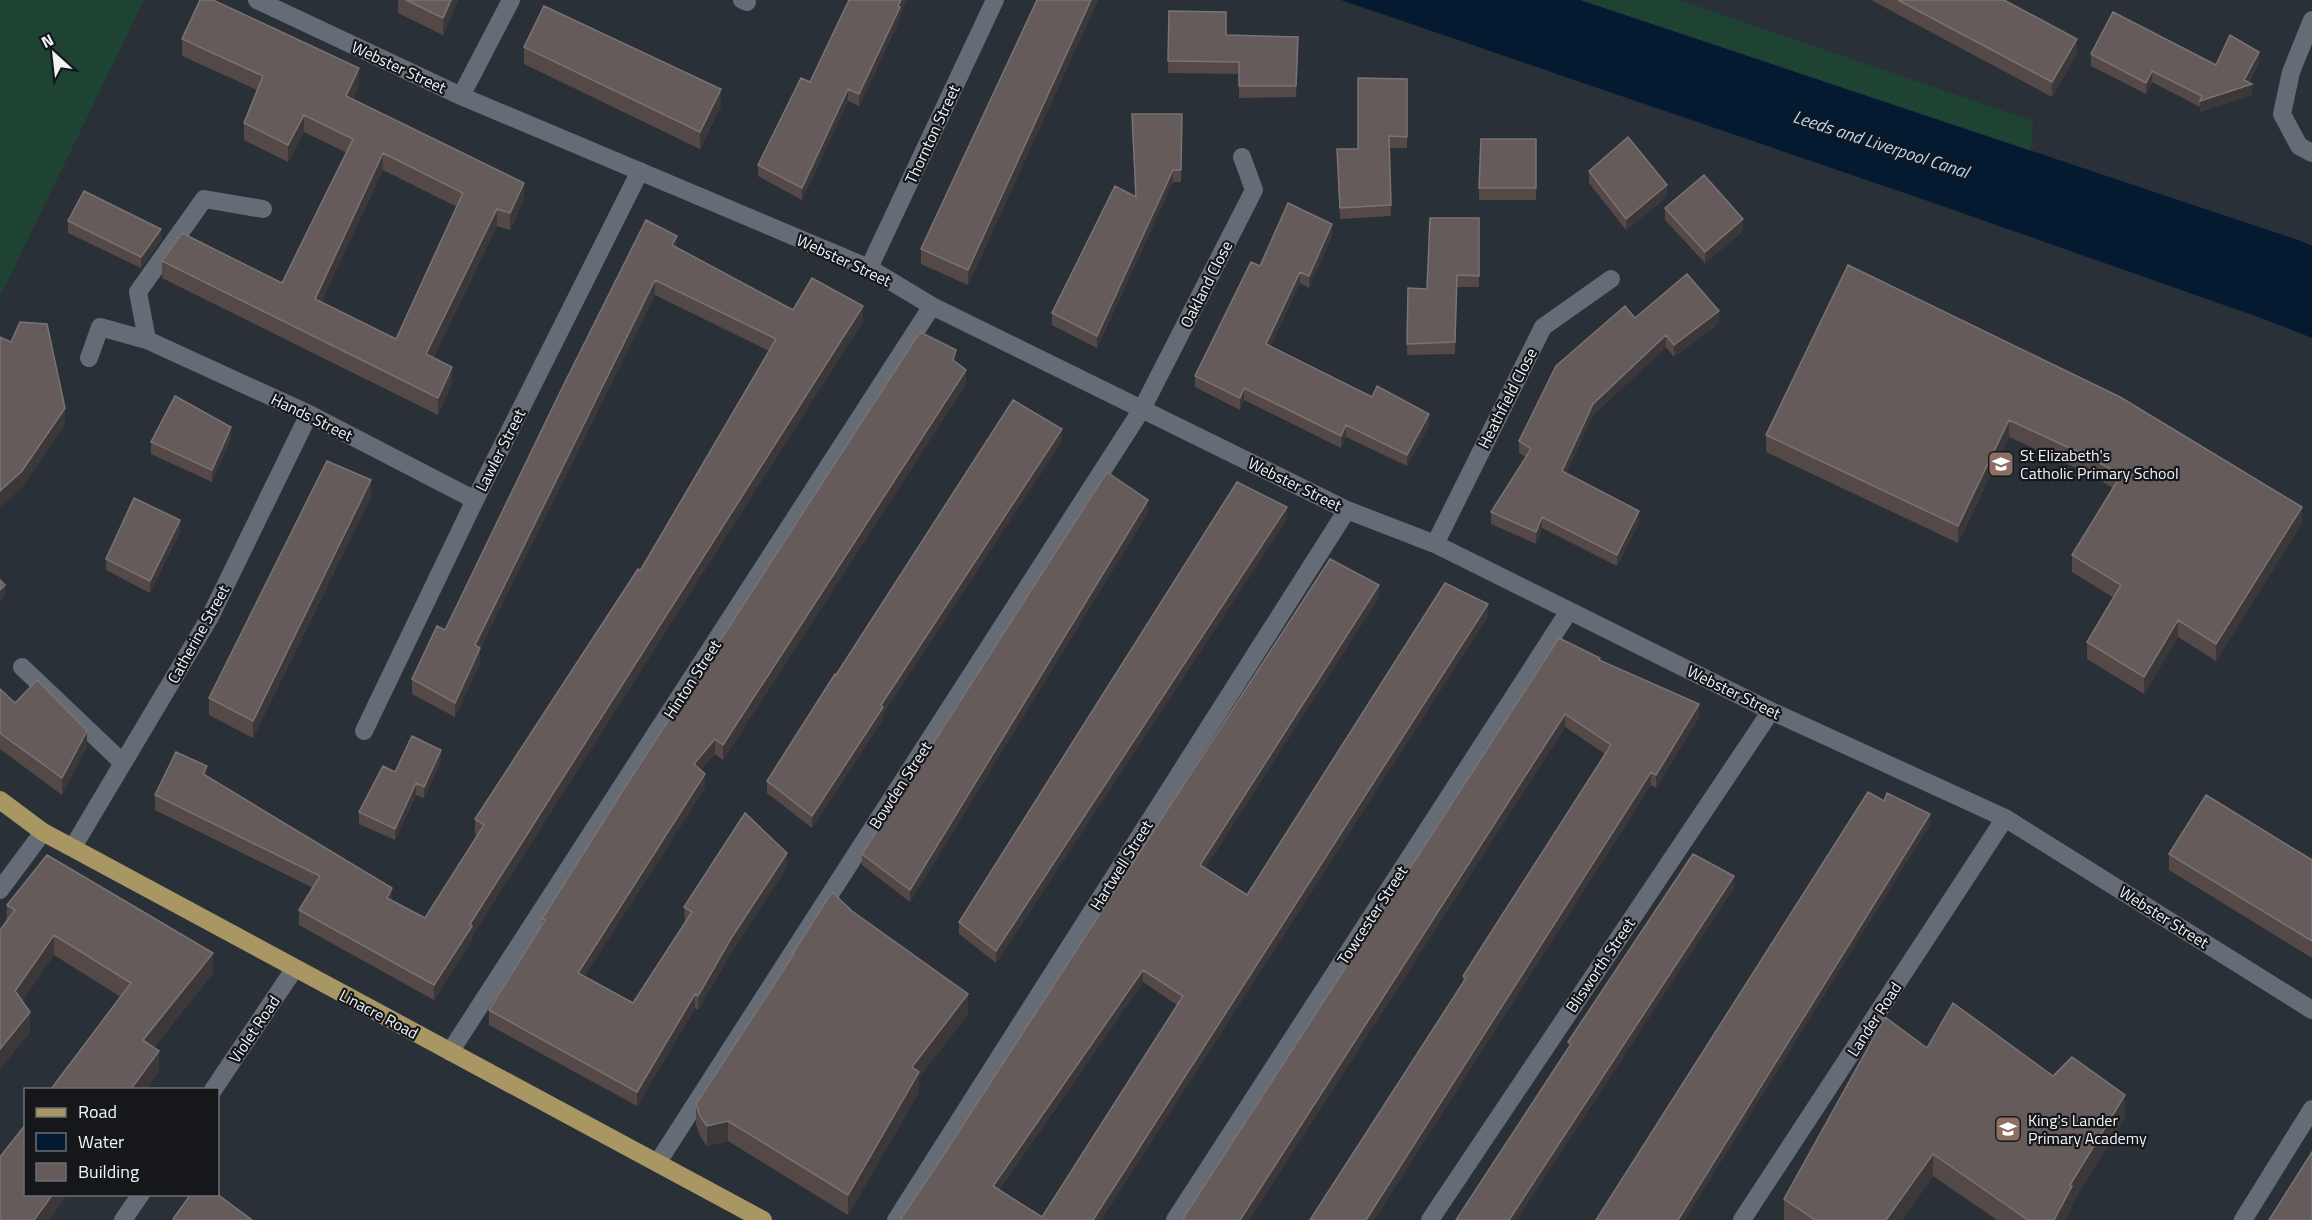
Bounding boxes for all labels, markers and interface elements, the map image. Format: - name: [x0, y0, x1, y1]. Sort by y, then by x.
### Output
- north arrow: [24, 24, 84, 84]
- text: N: [37, 27, 58, 54]
- street label: Webster Street: [348, 35, 451, 100]
- street label: Thornton Street: [899, 80, 966, 188]
- water label: Leeds and Liverpool Canal: [1790, 103, 1974, 186]
- street label: Webster Street: [793, 228, 896, 293]
- street label: Oakland Close: [1174, 236, 1238, 332]
- street label: Heathfield Close: [1471, 344, 1543, 452]
- street label: Hands Street: [267, 387, 357, 447]
- street label: Lawler Street: [469, 404, 531, 496]
- place label: St Elizabeth's Catholic Primary School: [2020, 443, 2179, 485]
- school or university icon: St Elizabeth's Catholic Primary School: [1986, 449, 2016, 479]
- street label: Webster Street: [1244, 451, 1346, 517]
- street label: Catherine Street: [161, 580, 235, 688]
- street label: Hinton Street: [657, 634, 727, 723]
- street label: Webster Street: [1683, 659, 1785, 725]
- street label: Bowden Street: [863, 736, 938, 834]
- street label: Hartwell Street: [1084, 815, 1158, 915]
- street label: Towcester Street: [1331, 860, 1413, 969]
- street label: Webster Street: [2114, 880, 2214, 954]
- street label: Blisworth Street: [1559, 913, 1641, 1017]
- street label: Lander Road: [1841, 977, 1907, 1061]
- street label: Linacre Road: [335, 983, 423, 1045]
- street label: Violet Road: [223, 990, 285, 1068]
- legend: [24, 1088, 219, 1196]
- text: Road: [78, 1098, 117, 1125]
- place label: King's Lander Primary Academy: [2028, 1108, 2147, 1150]
- school or university icon: King's Lander Primary Academy: [1993, 1114, 2023, 1144]
- text: Water: [78, 1128, 124, 1155]
- text: Building: [78, 1158, 139, 1185]

